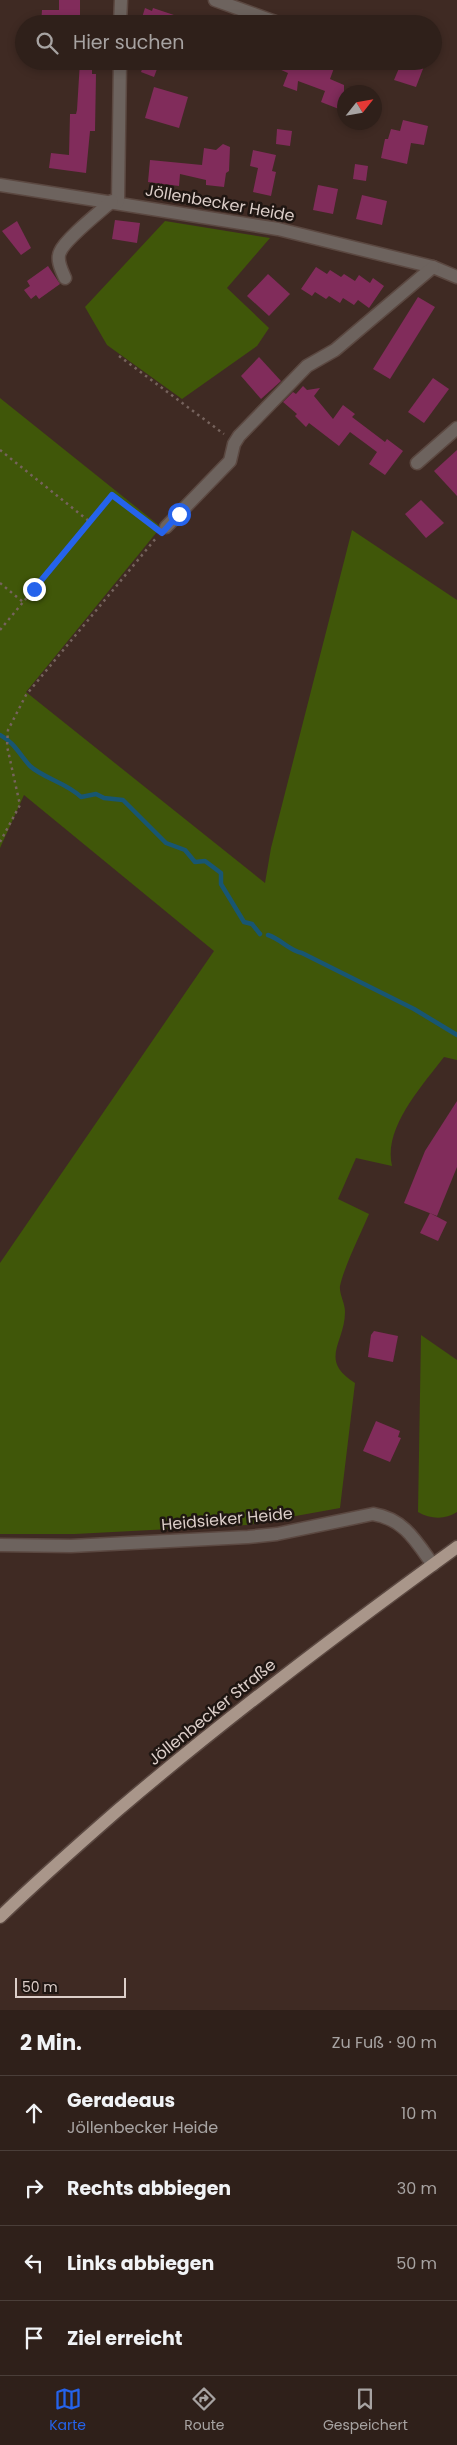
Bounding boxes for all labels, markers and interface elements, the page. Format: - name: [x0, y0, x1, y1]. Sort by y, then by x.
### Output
- search box: [15, 15, 442, 70]
- icon: search: [33, 29, 61, 57]
- text: Hier suchen: [73, 29, 184, 56]
- north arrow: [337, 85, 382, 130]
- street label: Jöllenbecker Heide: [144, 179, 297, 227]
- route start: [168, 503, 191, 526]
- route end: [23, 578, 46, 601]
- street label: Heidsieker Heide: [160, 1502, 294, 1536]
- street label: Jöllenbecker Straße: [143, 1653, 281, 1771]
- scale bar: [15, 1975, 126, 1998]
- text: 50 m: [22, 1977, 58, 1997]
- text: 2 Min.: [20, 2028, 82, 2057]
- text: Zu Fuß · 90 m: [332, 2031, 437, 2054]
- text: Geradeaus: [67, 2087, 175, 2114]
- icon: ahead: [20, 2099, 48, 2127]
- text: 10 m: [401, 2102, 437, 2125]
- text: Jöllenbecker Heide: [67, 2116, 218, 2139]
- icon: right: [20, 2174, 48, 2202]
- text: Rechts abbiegen: [67, 2175, 231, 2202]
- text: 30 m: [397, 2177, 437, 2200]
- icon: left: [20, 2249, 48, 2277]
- text: Links abbiegen: [67, 2250, 214, 2277]
- text: 50 m: [396, 2252, 437, 2275]
- icon: arrive: [20, 2324, 48, 2352]
- text: Ziel erreicht: [67, 2325, 183, 2352]
- tab: Karte: [49, 2385, 86, 2436]
- tab: Route: [184, 2385, 225, 2436]
- tab: Gespeichert: [323, 2385, 408, 2436]

